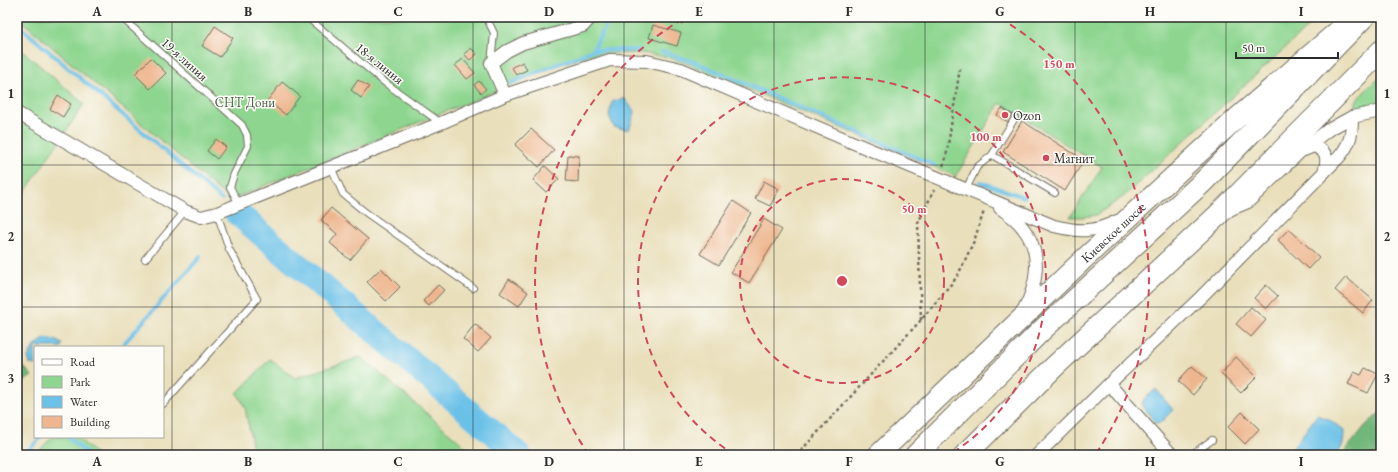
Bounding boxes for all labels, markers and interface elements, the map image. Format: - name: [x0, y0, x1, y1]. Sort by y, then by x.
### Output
- text: A: [91, 3, 102, 20]
- text: B: [244, 3, 252, 20]
- text: C: [393, 3, 403, 20]
- text: D: [544, 3, 554, 20]
- text: E: [695, 3, 703, 20]
- text: F: [845, 3, 853, 20]
- text: G: [995, 3, 1005, 20]
- text: H: [1145, 3, 1156, 20]
- text: I: [1299, 3, 1304, 20]
- street label: 19-я линия: [158, 34, 212, 85]
- scale bar: [1236, 34, 1338, 60]
- street label: 18-я линия: [352, 39, 407, 88]
- text: 50 m: [1242, 40, 1266, 56]
- text: 150 m: [1043, 56, 1075, 72]
- text: 1: [8, 85, 15, 102]
- text: 1: [1384, 85, 1391, 102]
- park label: СНТ Дони: [215, 94, 275, 111]
- place label: Ozon: [1013, 107, 1041, 124]
- marker: Ozon: [1000, 110, 1010, 120]
- text: 100 m: [970, 129, 1002, 145]
- place label: Магнит: [1054, 150, 1095, 167]
- marker: Магнит: [1041, 153, 1051, 163]
- street label: Киевское шоссе: [1078, 198, 1149, 266]
- text: 50 m: [901, 201, 927, 217]
- text: 2: [8, 228, 15, 245]
- text: 2: [1384, 228, 1391, 245]
- centre of rings: [835, 274, 849, 288]
- legend: [34, 346, 164, 438]
- text: Road: [70, 354, 96, 370]
- text: 3: [8, 370, 15, 387]
- text: 3: [1384, 370, 1391, 387]
- text: Park: [70, 374, 91, 390]
- text: Water: [70, 394, 97, 410]
- text: Building: [70, 414, 111, 430]
- text: A: [91, 453, 102, 470]
- text: B: [244, 453, 252, 470]
- text: C: [393, 453, 403, 470]
- text: D: [544, 453, 554, 470]
- text: E: [695, 453, 703, 470]
- text: F: [845, 453, 853, 470]
- text: G: [995, 453, 1005, 470]
- text: H: [1145, 453, 1156, 470]
- text: I: [1299, 453, 1304, 470]

